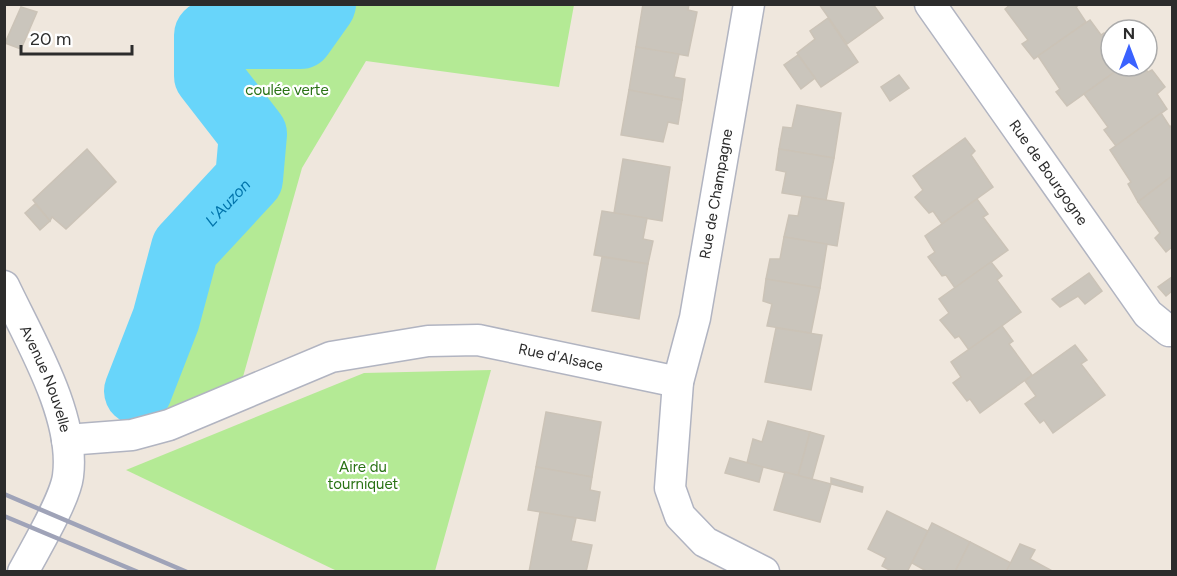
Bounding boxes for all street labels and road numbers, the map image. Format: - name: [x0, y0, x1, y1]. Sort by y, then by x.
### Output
- street label: Rue de Bourgogne: [1005, 116, 1092, 229]
- street label: Rue de Champagne: [696, 128, 736, 260]
- street label: Avenue Nouvelle: [16, 322, 74, 434]
- street label: Rue d'Alsace: [517, 340, 605, 375]

